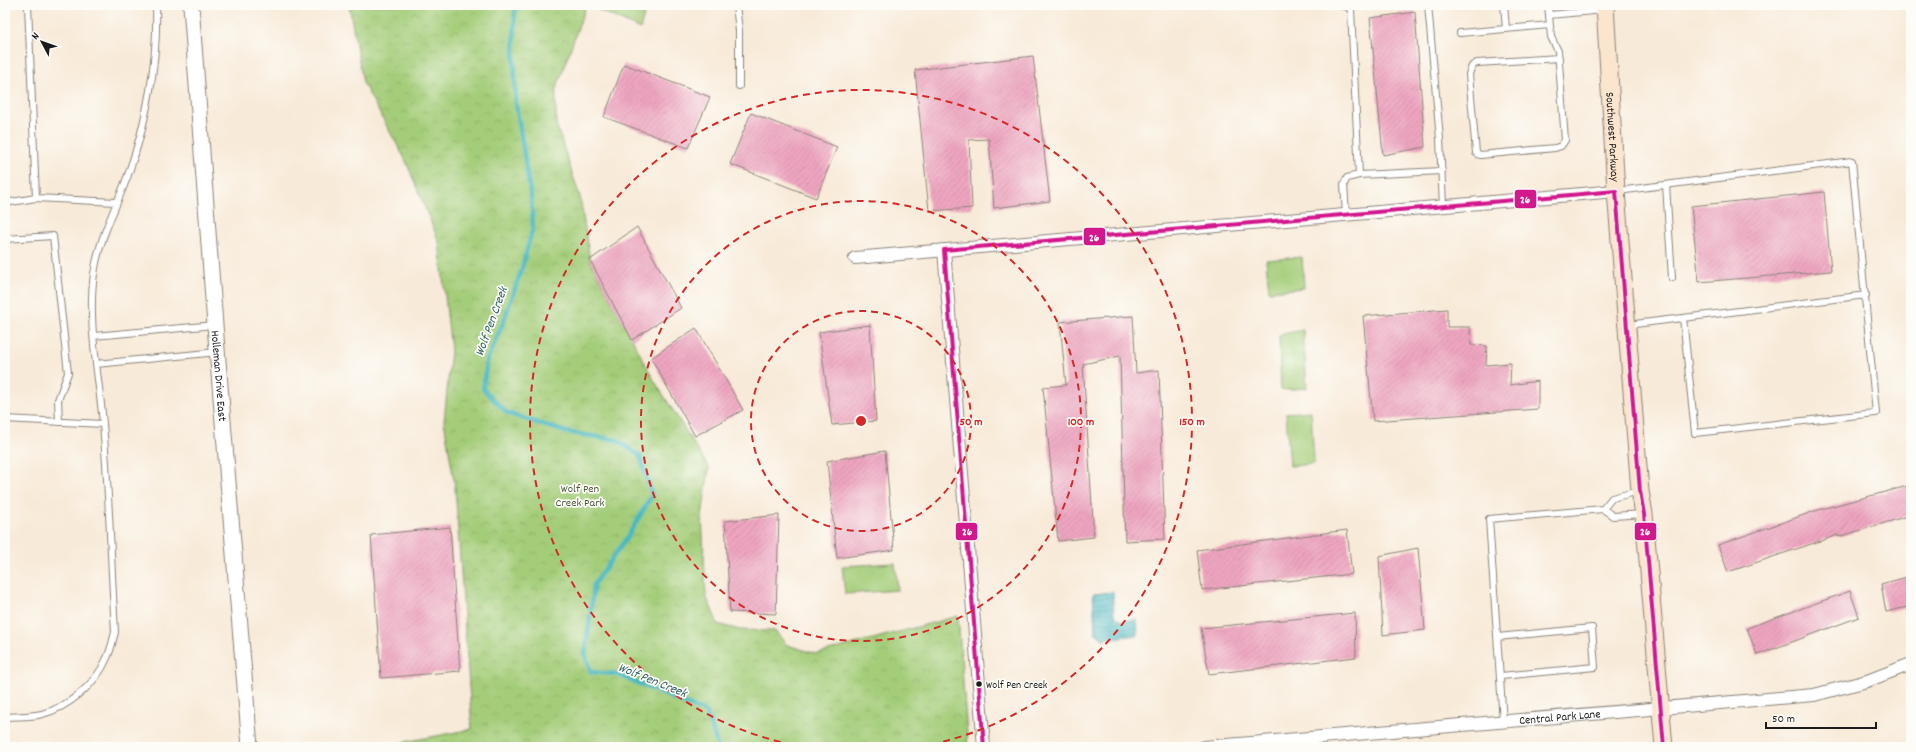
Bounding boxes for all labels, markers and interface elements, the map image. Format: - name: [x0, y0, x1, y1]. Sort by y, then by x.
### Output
- north arrow: [22, 22, 62, 62]
- text: N: [28, 29, 44, 44]
- street label: Southwest Parkway: [1600, 92, 1622, 183]
- line badge: 26: [1514, 189, 1537, 209]
- text: 26: [1520, 193, 1531, 209]
- line badge: 26: [1083, 227, 1106, 246]
- text: 26: [1089, 231, 1100, 247]
- water label: Wolf Pen Creek: [471, 283, 514, 359]
- street label: Holleman Drive East: [205, 330, 230, 423]
- centre of rings: [854, 414, 868, 428]
- text: 50 m: [959, 414, 983, 431]
- text: 100 m: [1068, 414, 1094, 431]
- text: 150 m: [1179, 414, 1205, 431]
- park label: Wolf Pen Creek Park: [555, 481, 605, 512]
- line badge: 26: [955, 522, 978, 541]
- line badge: 26: [1634, 522, 1657, 541]
- text: 26: [962, 525, 973, 541]
- text: 26: [1640, 525, 1651, 541]
- water label: Wolf Pen Creek: [615, 659, 691, 704]
- place label: Wolf Pen Creek: [986, 678, 1048, 694]
- marker: Wolf Pen Creek: [974, 679, 984, 689]
- scale bar: [1766, 704, 1876, 730]
- street label: Central Park Lane: [1519, 706, 1601, 730]
- text: 50 m: [1772, 711, 1795, 728]

